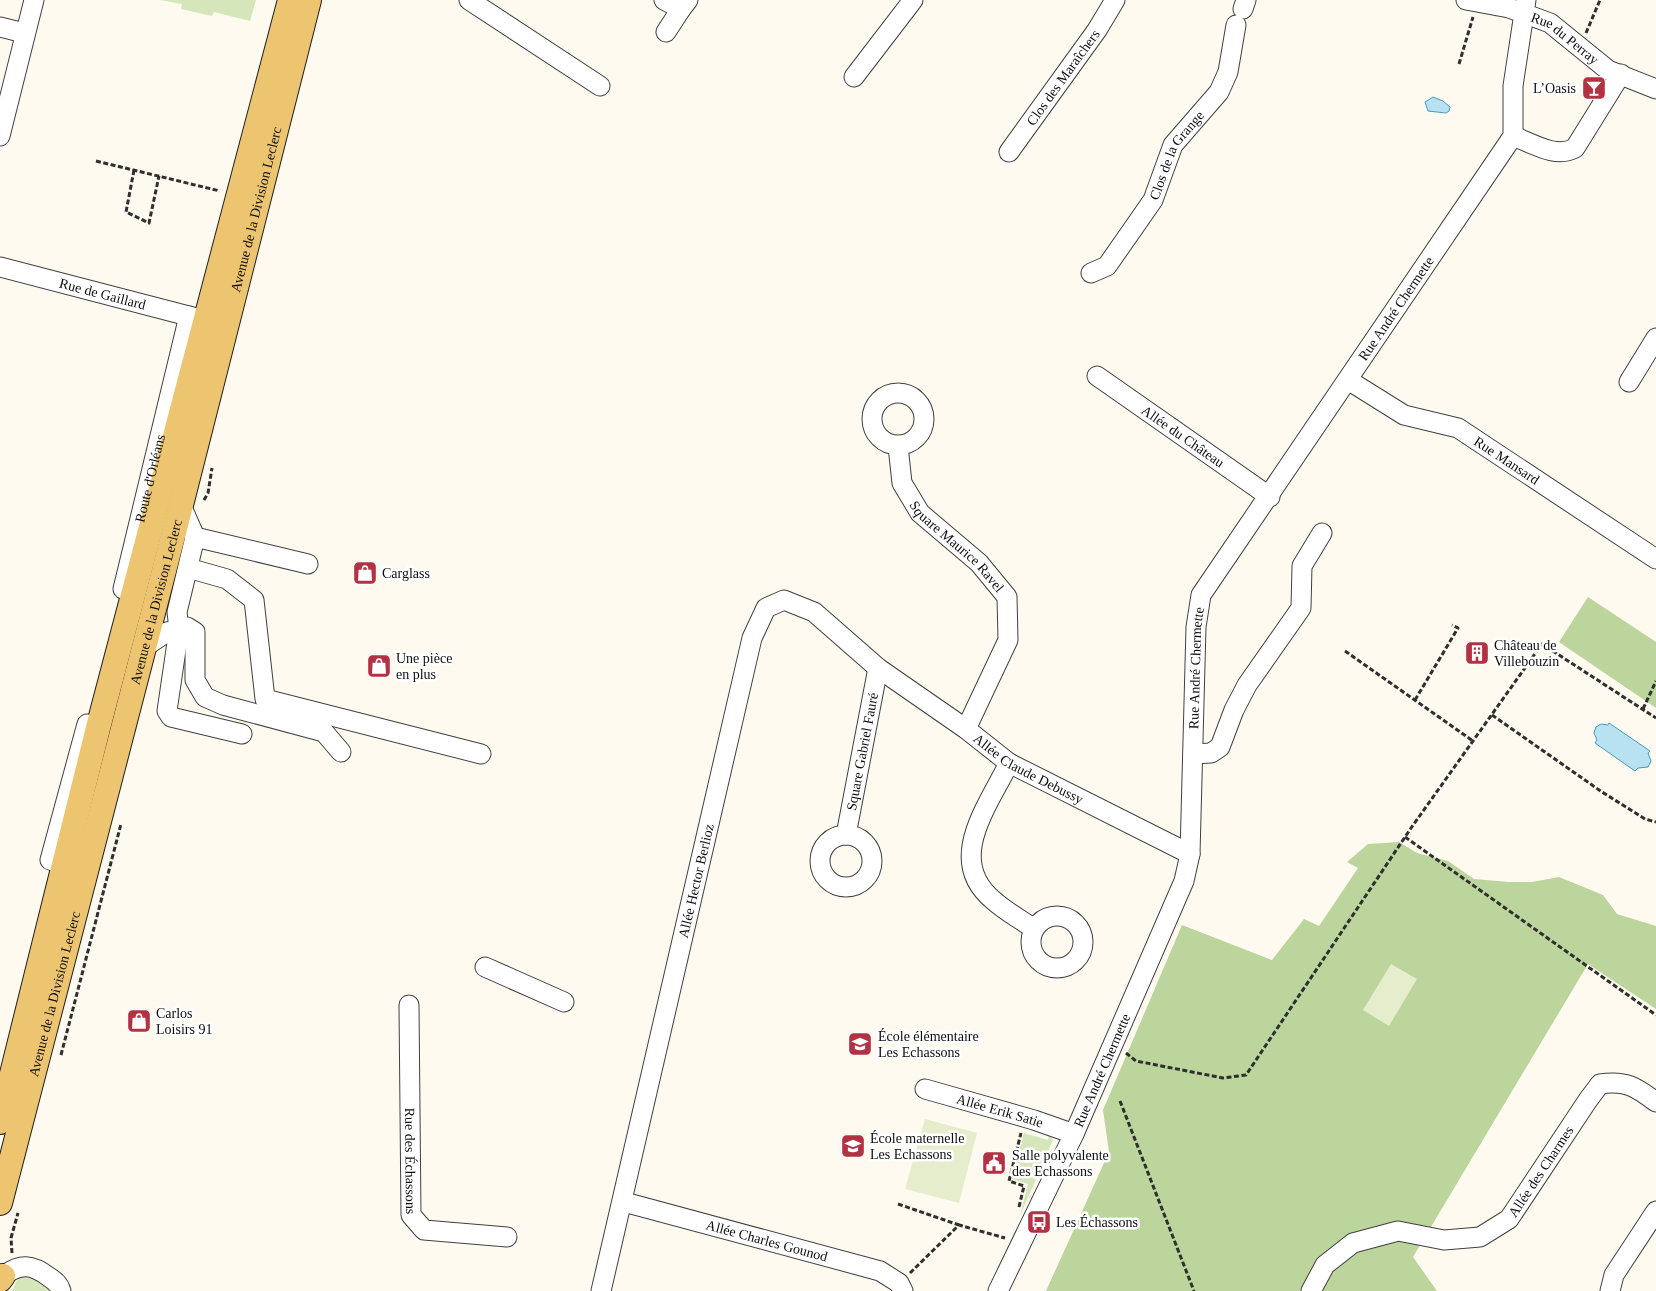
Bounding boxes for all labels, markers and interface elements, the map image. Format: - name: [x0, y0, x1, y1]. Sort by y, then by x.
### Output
- street label: Rue du Perray: [1529, 10, 1602, 67]
- street label: Clos des Maraîchers: [1024, 27, 1103, 128]
- bar icon: L’Oasis: [1581, 75, 1607, 101]
- place label: L’Oasis: [1533, 81, 1576, 96]
- street label: Clos de la Grange: [1147, 108, 1207, 202]
- street label: Avenue de la Division Leclerc: [228, 125, 285, 294]
- street label: Rue André Chermette: [1356, 254, 1437, 363]
- street label: Rue de Gaillard: [58, 276, 147, 313]
- street label: Allée du Château: [1139, 403, 1227, 471]
- street label: Route d'Orléans: [132, 433, 168, 524]
- street label: Rue Mansard: [1471, 434, 1542, 488]
- street label: Square Maurice Ravel: [907, 498, 1007, 595]
- street label: Avenue de la Division Leclerc: [128, 518, 185, 686]
- shop icon: Carglass: [352, 560, 378, 586]
- place label: Carglass: [382, 566, 430, 581]
- street label: Rue André Chermette: [1186, 606, 1207, 729]
- place label: Château de Villebouzin: [1494, 638, 1559, 669]
- building icon: Château de Villebouzin: [1464, 640, 1490, 666]
- place label: Une pièce en plus: [396, 651, 452, 682]
- shop icon: Une pièce en plus: [366, 653, 392, 679]
- street label: Square Gabriel Fauré: [844, 691, 881, 812]
- street label: Allée Claude Debussy: [970, 731, 1086, 807]
- street label: Allée Hector Berlioz: [676, 822, 717, 939]
- street label: Avenue de la Division Leclerc: [26, 910, 83, 1078]
- place label: Carlos Loisirs 91: [156, 1006, 212, 1037]
- shop icon: Carlos Loisirs 91: [126, 1008, 152, 1034]
- street label: Rue André Chermette: [1071, 1011, 1133, 1129]
- place label: École élémentaire Les Echassons: [878, 1028, 979, 1060]
- school or university icon: École élémentaire Les Echassons: [847, 1031, 873, 1057]
- street label: Allée Erik Satie: [955, 1091, 1045, 1131]
- street label: Rue des Échassons: [402, 1108, 419, 1214]
- street label: Allée des Charmes: [1506, 1123, 1577, 1220]
- place label: École maternelle Les Echassons: [870, 1130, 964, 1162]
- school or university icon: École maternelle Les Echassons: [840, 1133, 866, 1159]
- place label: Salle polyvalente des Echassons: [1012, 1148, 1109, 1179]
- public building icon: Salle polyvalente des Echassons: [981, 1150, 1007, 1176]
- bus stop icon: Les Échassons: [1026, 1209, 1052, 1235]
- place label: Les Échassons: [1056, 1214, 1138, 1230]
- street label: Allée Charles Gounod: [704, 1217, 829, 1265]

